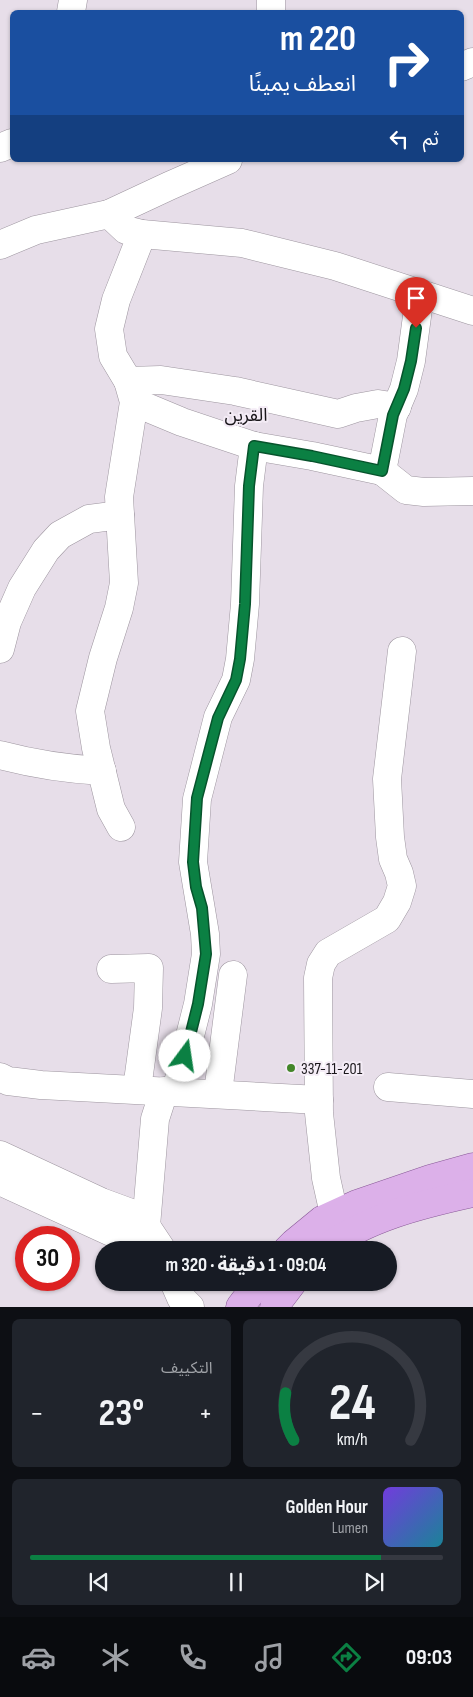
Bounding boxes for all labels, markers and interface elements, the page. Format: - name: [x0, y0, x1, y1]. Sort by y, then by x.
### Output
- text: 220 m: [280, 18, 356, 61]
- icon: right: [374, 30, 439, 95]
- text: انعطف يمينًا: [249, 71, 356, 98]
- icon: left: [385, 125, 413, 153]
- text: ثم: [423, 128, 439, 151]
- pin: [395, 277, 437, 328]
- icon: arrive: [402, 284, 430, 312]
- district label: القرين: [225, 405, 267, 426]
- position arrow: [158, 1029, 210, 1081]
- place label: 337-11-201: [301, 1060, 363, 1079]
- marker: 337-11-201: [285, 1062, 297, 1074]
- speed limit sign: 30: [15, 1226, 80, 1291]
- text: 09:04 · 1 دقيقة · 320 m: [166, 1254, 326, 1277]
- text: التكييف: [161, 1359, 213, 1378]
- text: 24: [328, 1372, 375, 1435]
- text: 23°: [98, 1391, 144, 1436]
- text: −: [30, 1397, 44, 1430]
- text: +: [199, 1397, 212, 1430]
- text: km/h: [336, 1429, 367, 1450]
- text: Golden Hour: [285, 1496, 368, 1519]
- text: Lumen: [332, 1519, 368, 1538]
- icon: previous: [85, 1568, 113, 1596]
- icon: pause: [222, 1568, 250, 1596]
- icon: next: [360, 1568, 388, 1596]
- icon: car: [21, 1640, 56, 1675]
- icon: climate: [98, 1640, 133, 1675]
- icon: phone: [175, 1640, 210, 1675]
- icon: music: [252, 1640, 287, 1675]
- icon: directions: [329, 1640, 364, 1675]
- text: 09:03: [406, 1644, 452, 1671]

